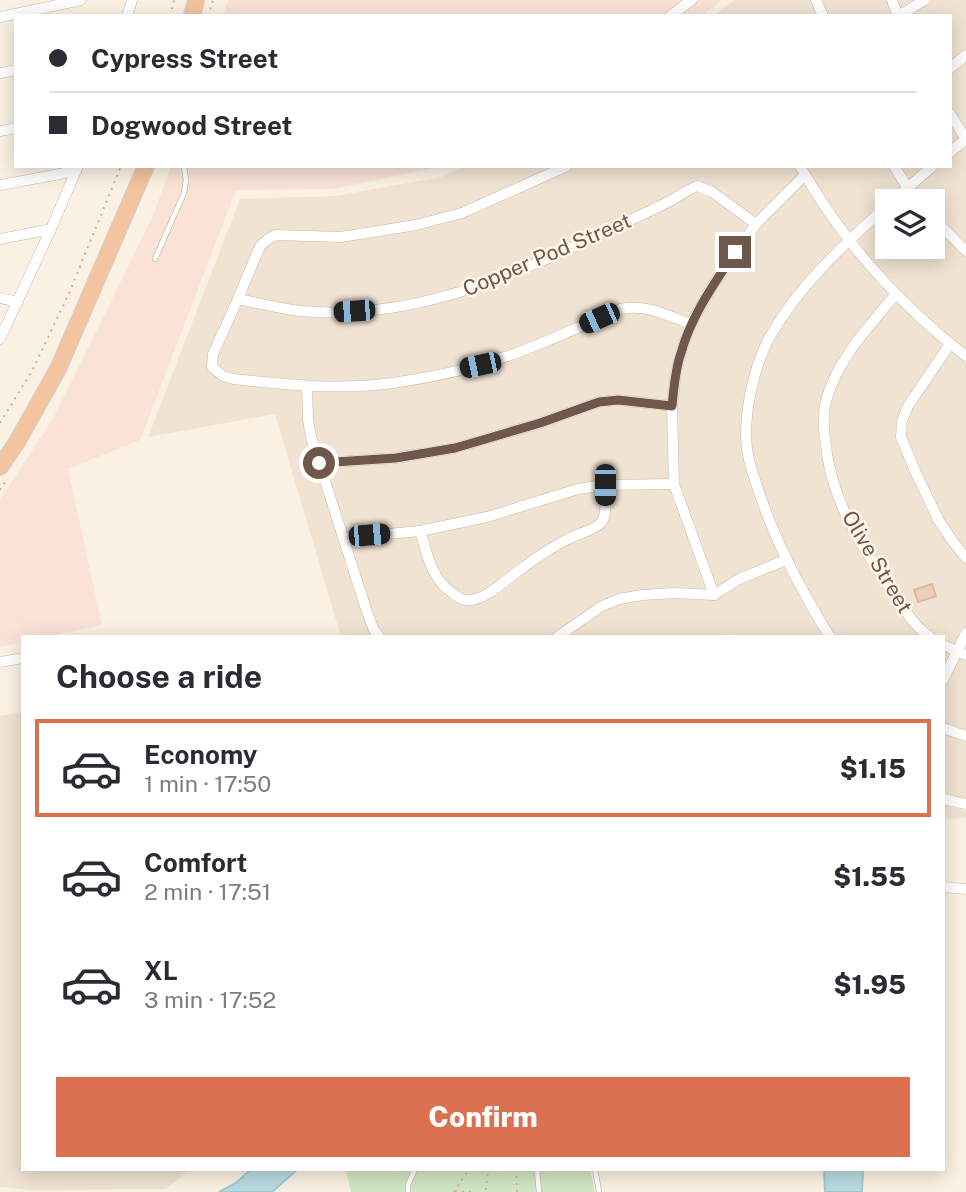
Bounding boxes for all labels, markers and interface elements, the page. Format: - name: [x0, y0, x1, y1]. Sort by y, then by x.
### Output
- text: Cypress Street: [91, 43, 278, 74]
- text: Dogwood Street: [91, 110, 292, 141]
- map controls: [875, 189, 945, 259]
- button: layers: [875, 189, 945, 259]
- street label: Copper Pod Street: [459, 208, 635, 301]
- route end: [719, 236, 751, 268]
- car: [333, 299, 376, 323]
- car: [576, 300, 623, 336]
- car: [458, 350, 503, 380]
- route start: [303, 447, 335, 479]
- car: [595, 464, 616, 506]
- street label: Olive Street: [837, 506, 918, 618]
- car: [348, 523, 391, 547]
- text: Choose a ride: [56, 658, 262, 695]
- icon: car: [60, 737, 123, 800]
- text: Economy: [144, 739, 257, 770]
- text: $1.15: [840, 753, 906, 784]
- text: 1 min · 17:50: [144, 770, 271, 797]
- icon: car: [60, 845, 123, 908]
- text: Comfort: [144, 847, 247, 878]
- text: $1.55: [833, 861, 906, 892]
- text: 2 min · 17:51: [144, 878, 271, 905]
- icon: car: [60, 953, 123, 1016]
- text: XL: [144, 955, 178, 986]
- text: $1.95: [834, 969, 906, 1000]
- text: 3 min · 17:52: [144, 986, 276, 1013]
- button: Confirm: [56, 1077, 910, 1157]

